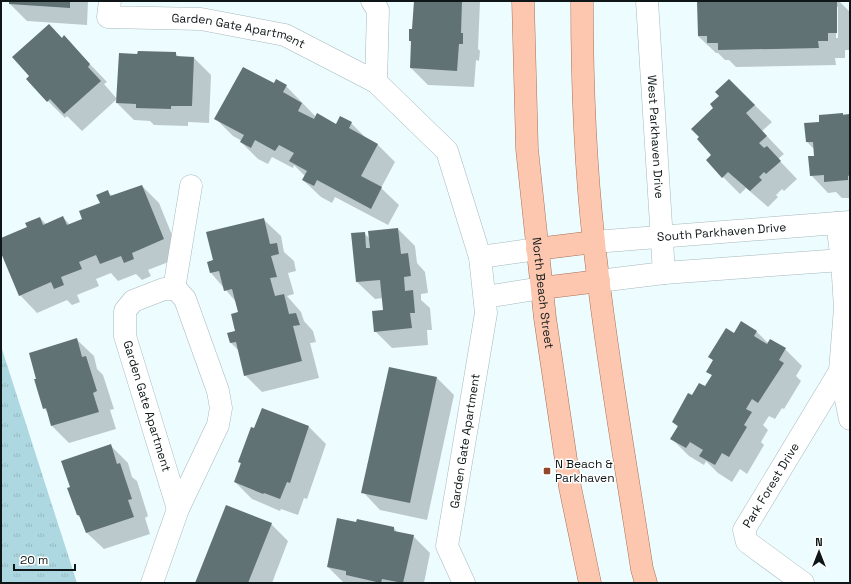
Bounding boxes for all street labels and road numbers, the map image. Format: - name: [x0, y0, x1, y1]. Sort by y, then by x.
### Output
- street label: Garden Gate Apartment: [171, 10, 308, 52]
- street label: West Parkhaven Drive: [644, 74, 667, 199]
- street label: South Parkhaven Drive: [656, 219, 787, 245]
- street label: North Beach Street: [528, 237, 557, 350]
- street label: Garden Gate Apartment: [119, 338, 175, 474]
- street label: Garden Gate Apartment: [446, 372, 484, 510]
- street label: Park Forest Drive: [739, 440, 803, 531]

